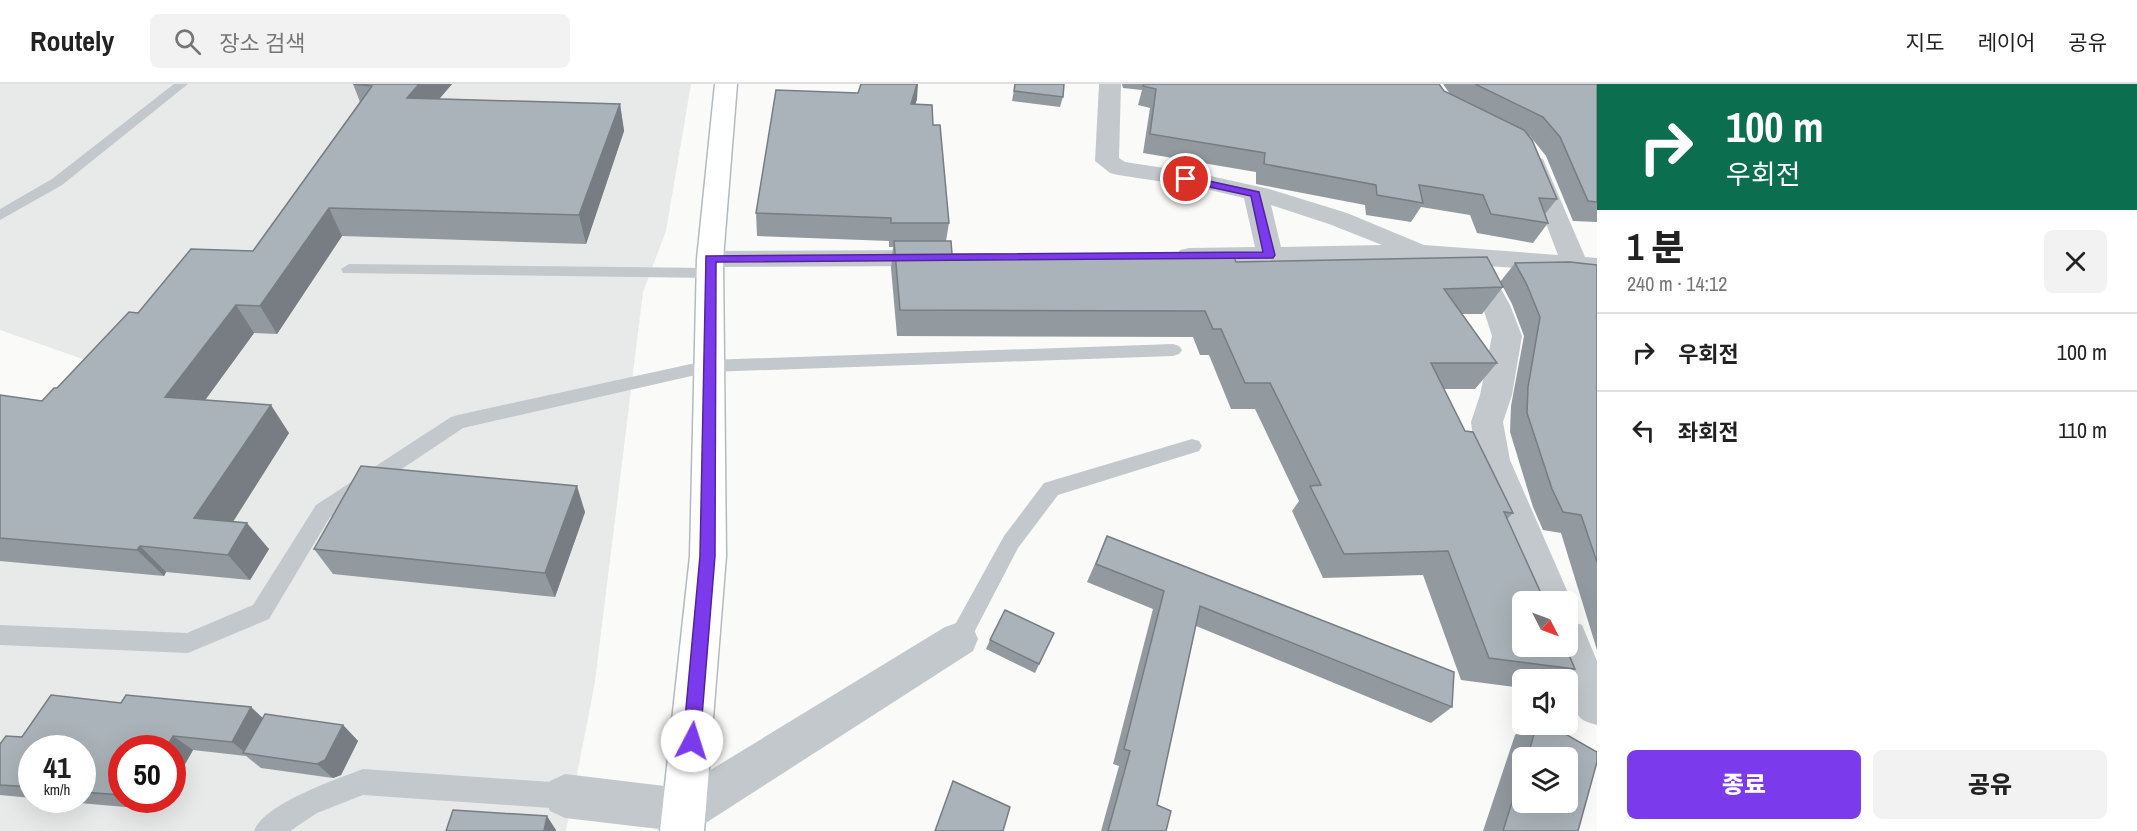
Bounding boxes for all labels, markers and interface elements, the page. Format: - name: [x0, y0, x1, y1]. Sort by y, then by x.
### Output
- search box: [150, 14, 570, 68]
- text: Routely: [30, 22, 114, 60]
- icon: search: [171, 25, 204, 58]
- text: 장소 검색: [219, 28, 305, 58]
- text: 지도: [1906, 28, 1944, 57]
- text: 레이어: [1977, 28, 2035, 57]
- text: 공유: [2068, 28, 2107, 57]
- text: 100 m: [1726, 99, 1824, 155]
- icon: right: [1627, 108, 1705, 186]
- pin: [1160, 153, 1211, 204]
- text: 우회전: [1726, 156, 1801, 192]
- icon: arrive: [1169, 162, 1202, 195]
- text: 1 분: [1627, 223, 1685, 271]
- button: close: [2044, 230, 2107, 293]
- text: 240 m · 14:12: [1627, 270, 1727, 297]
- icon: right: [1627, 336, 1660, 369]
- text: 100 m: [2057, 337, 2107, 367]
- text: 우회전: [1678, 339, 1739, 369]
- icon: left: [1627, 414, 1660, 447]
- text: 110 m: [2058, 415, 2107, 445]
- text: 좌회전: [1678, 417, 1739, 447]
- north arrow: [1512, 591, 1578, 657]
- map controls: [1512, 591, 1578, 813]
- button: sound: [1512, 669, 1578, 735]
- position arrow: [660, 709, 724, 773]
- speed limit sign: 50: [108, 735, 186, 813]
- text: 41: [43, 747, 71, 787]
- button: layers: [1512, 747, 1578, 813]
- button: 종료: [1627, 750, 1861, 819]
- button: 공유: [1873, 750, 2107, 819]
- text: km/h: [44, 779, 70, 800]

